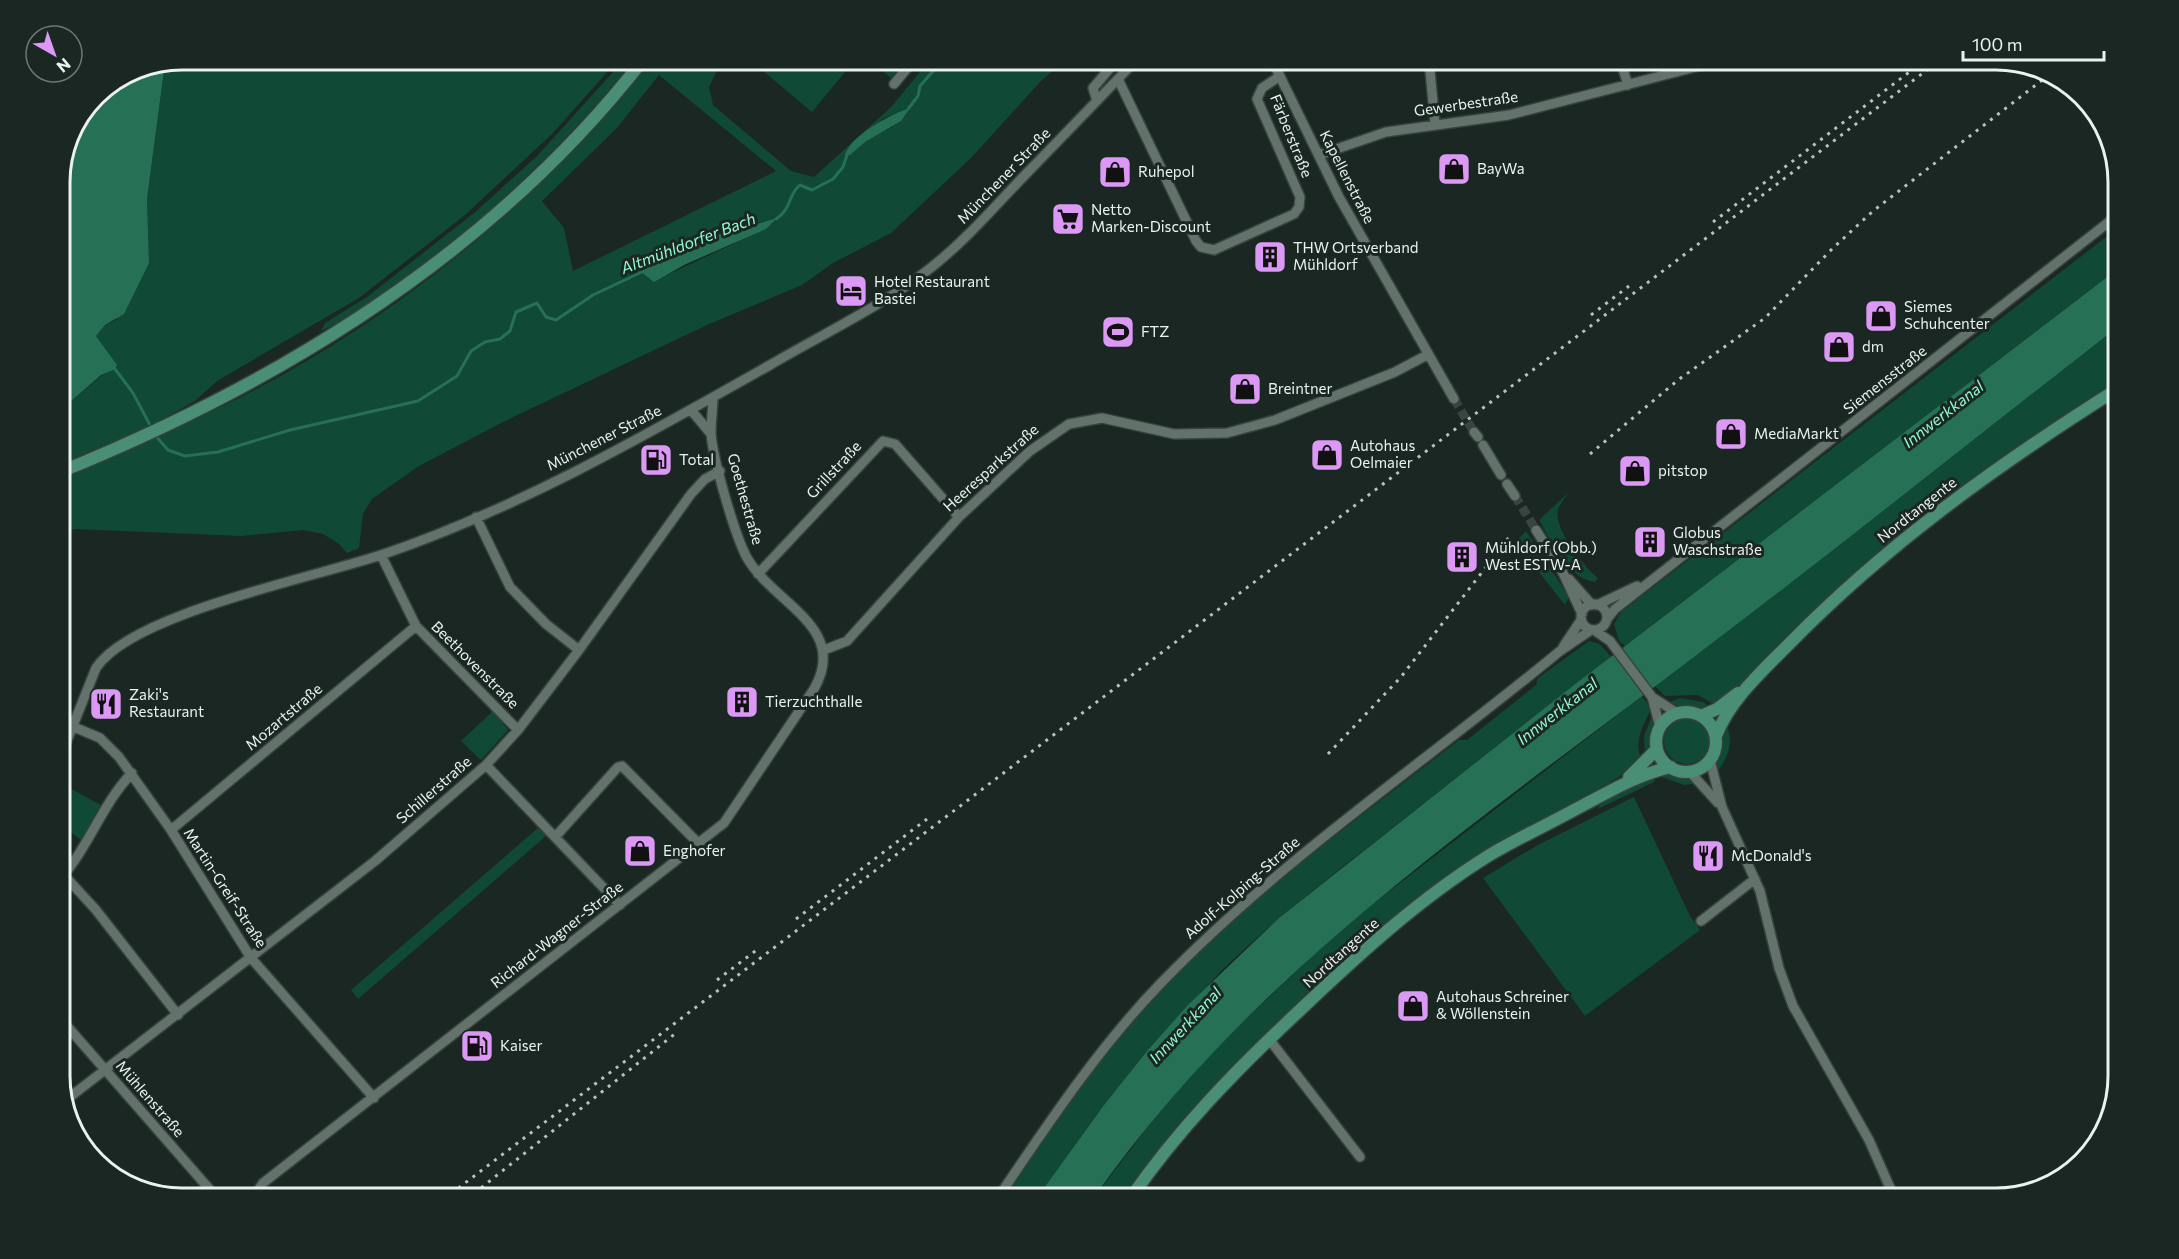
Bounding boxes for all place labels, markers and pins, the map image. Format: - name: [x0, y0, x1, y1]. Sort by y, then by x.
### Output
- shop icon: BayWa: [1436, 151, 1472, 187]
- shop icon: Ruhepol: [1097, 154, 1133, 190]
- place label: BayWa: [1477, 159, 1524, 177]
- place label: Ruhepol: [1138, 162, 1195, 180]
- place label: Netto Marken-Discount: [1091, 200, 1211, 235]
- supermarket icon: Netto Marken-Discount: [1050, 201, 1086, 237]
- place label: THW Ortsverband Mühldorf: [1293, 238, 1418, 273]
- building icon: THW Ortsverband Mühldorf: [1252, 239, 1288, 275]
- place label: Hotel Restaurant Bastei: [874, 272, 990, 307]
- hotel icon: Hotel Restaurant Bastei: [833, 273, 869, 309]
- place label: Siemes Schuhcenter: [1904, 297, 1990, 332]
- shop icon: Siemes Schuhcenter: [1863, 298, 1899, 334]
- sports icon: FTZ: [1100, 314, 1136, 350]
- place label: FTZ: [1141, 322, 1169, 340]
- shop icon: dm: [1821, 329, 1857, 365]
- place label: dm: [1862, 337, 1884, 355]
- shop icon: Breintner: [1227, 371, 1263, 407]
- place label: Breintner: [1268, 379, 1332, 397]
- shop icon: MediaMarkt: [1713, 416, 1749, 452]
- place label: MediaMarkt: [1754, 424, 1839, 442]
- place label: Autohaus Oelmaier: [1350, 436, 1415, 471]
- shop icon: Autohaus Oelmaier: [1309, 437, 1345, 473]
- fuel station icon: Total: [638, 442, 674, 478]
- place label: Total: [679, 450, 714, 468]
- shop icon: pitstop: [1617, 453, 1653, 489]
- place label: pitstop: [1658, 461, 1708, 479]
- place label: Globus Waschstraße: [1673, 523, 1762, 558]
- building icon: Globus Waschstraße: [1632, 524, 1668, 560]
- place label: Mühldorf (Obb.) West ESTW-A: [1485, 538, 1597, 573]
- building icon: Mühldorf (Obb.) West ESTW-A: [1444, 539, 1480, 575]
- building icon: Tierzuchthalle: [724, 684, 760, 720]
- place label: Zaki's Restaurant: [129, 685, 204, 720]
- restaurant icon: Zaki's Restaurant: [88, 686, 124, 722]
- place label: Tierzuchthalle: [765, 692, 862, 710]
- shop icon: Enghofer: [622, 833, 658, 869]
- restaurant icon: McDonald's: [1690, 838, 1726, 874]
- place label: Enghofer: [663, 841, 726, 859]
- place label: McDonald's: [1731, 846, 1812, 864]
- place label: Autohaus Schreiner & Wöllenstein: [1436, 987, 1569, 1022]
- shop icon: Autohaus Schreiner & Wöllenstein: [1395, 988, 1431, 1024]
- fuel station icon: Kaiser: [459, 1028, 495, 1064]
- place label: Kaiser: [500, 1036, 543, 1054]

